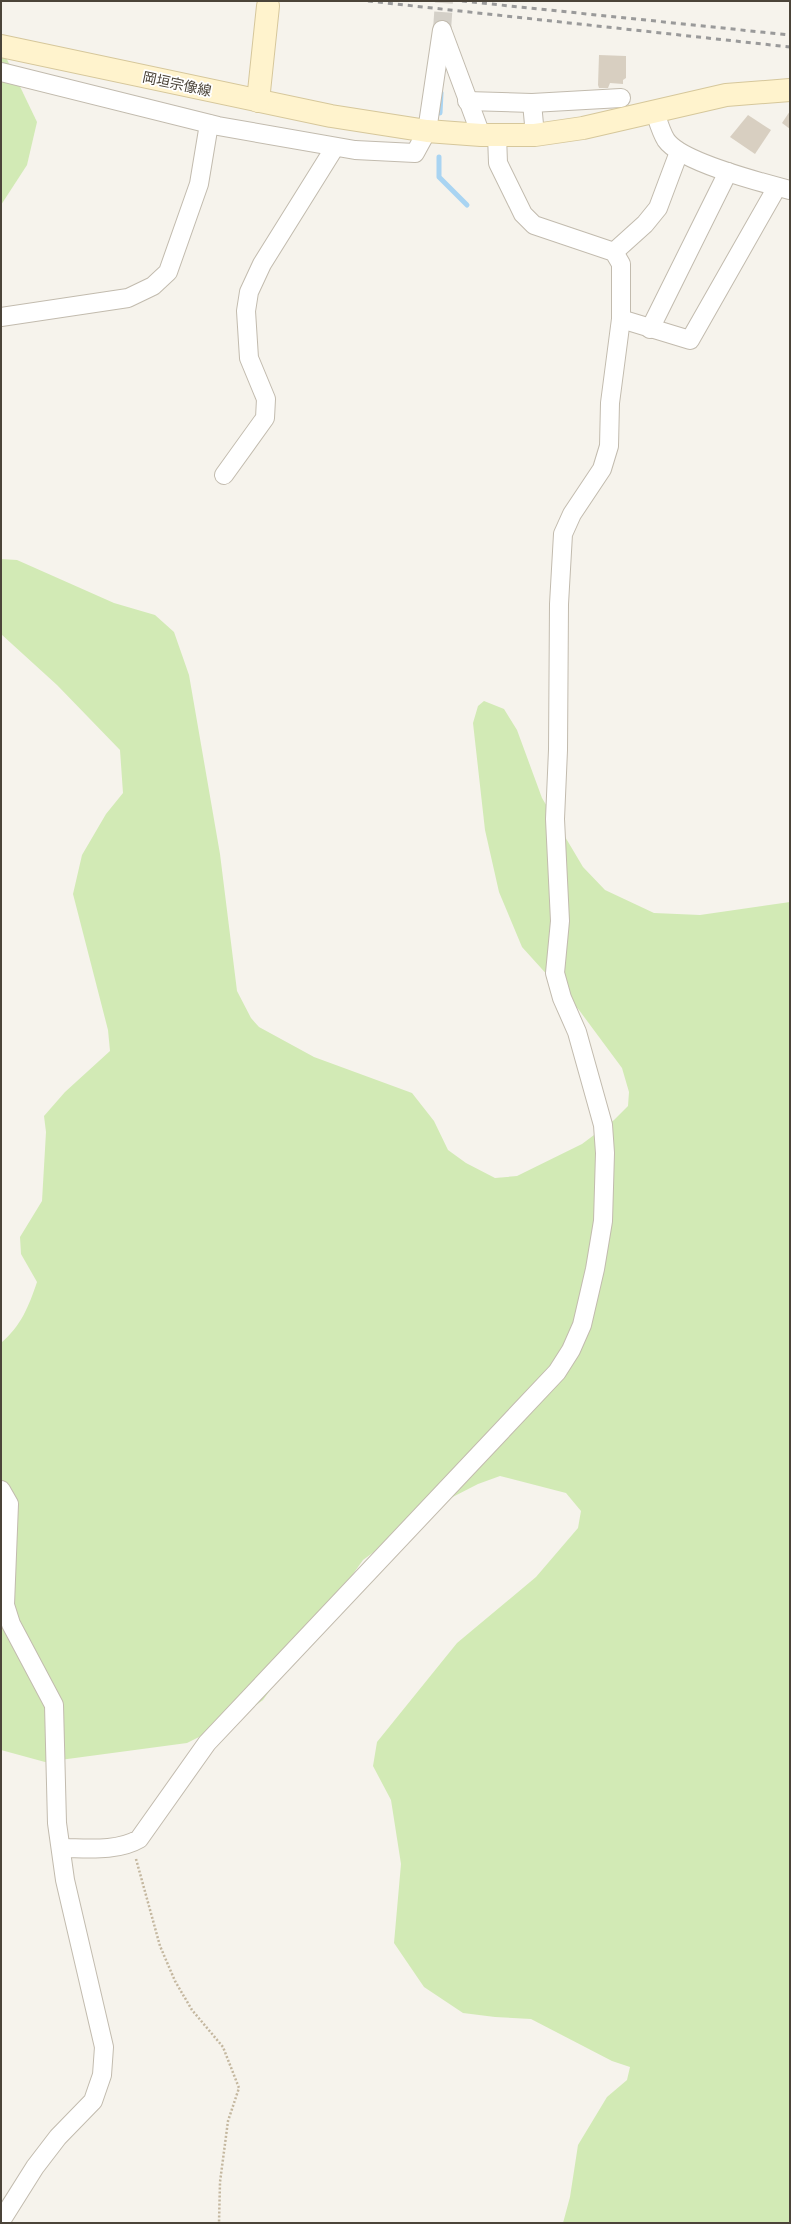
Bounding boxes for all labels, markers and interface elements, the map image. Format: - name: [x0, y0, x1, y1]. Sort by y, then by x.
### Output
- street label: 岡垣宗像線: [141, 68, 213, 100]

